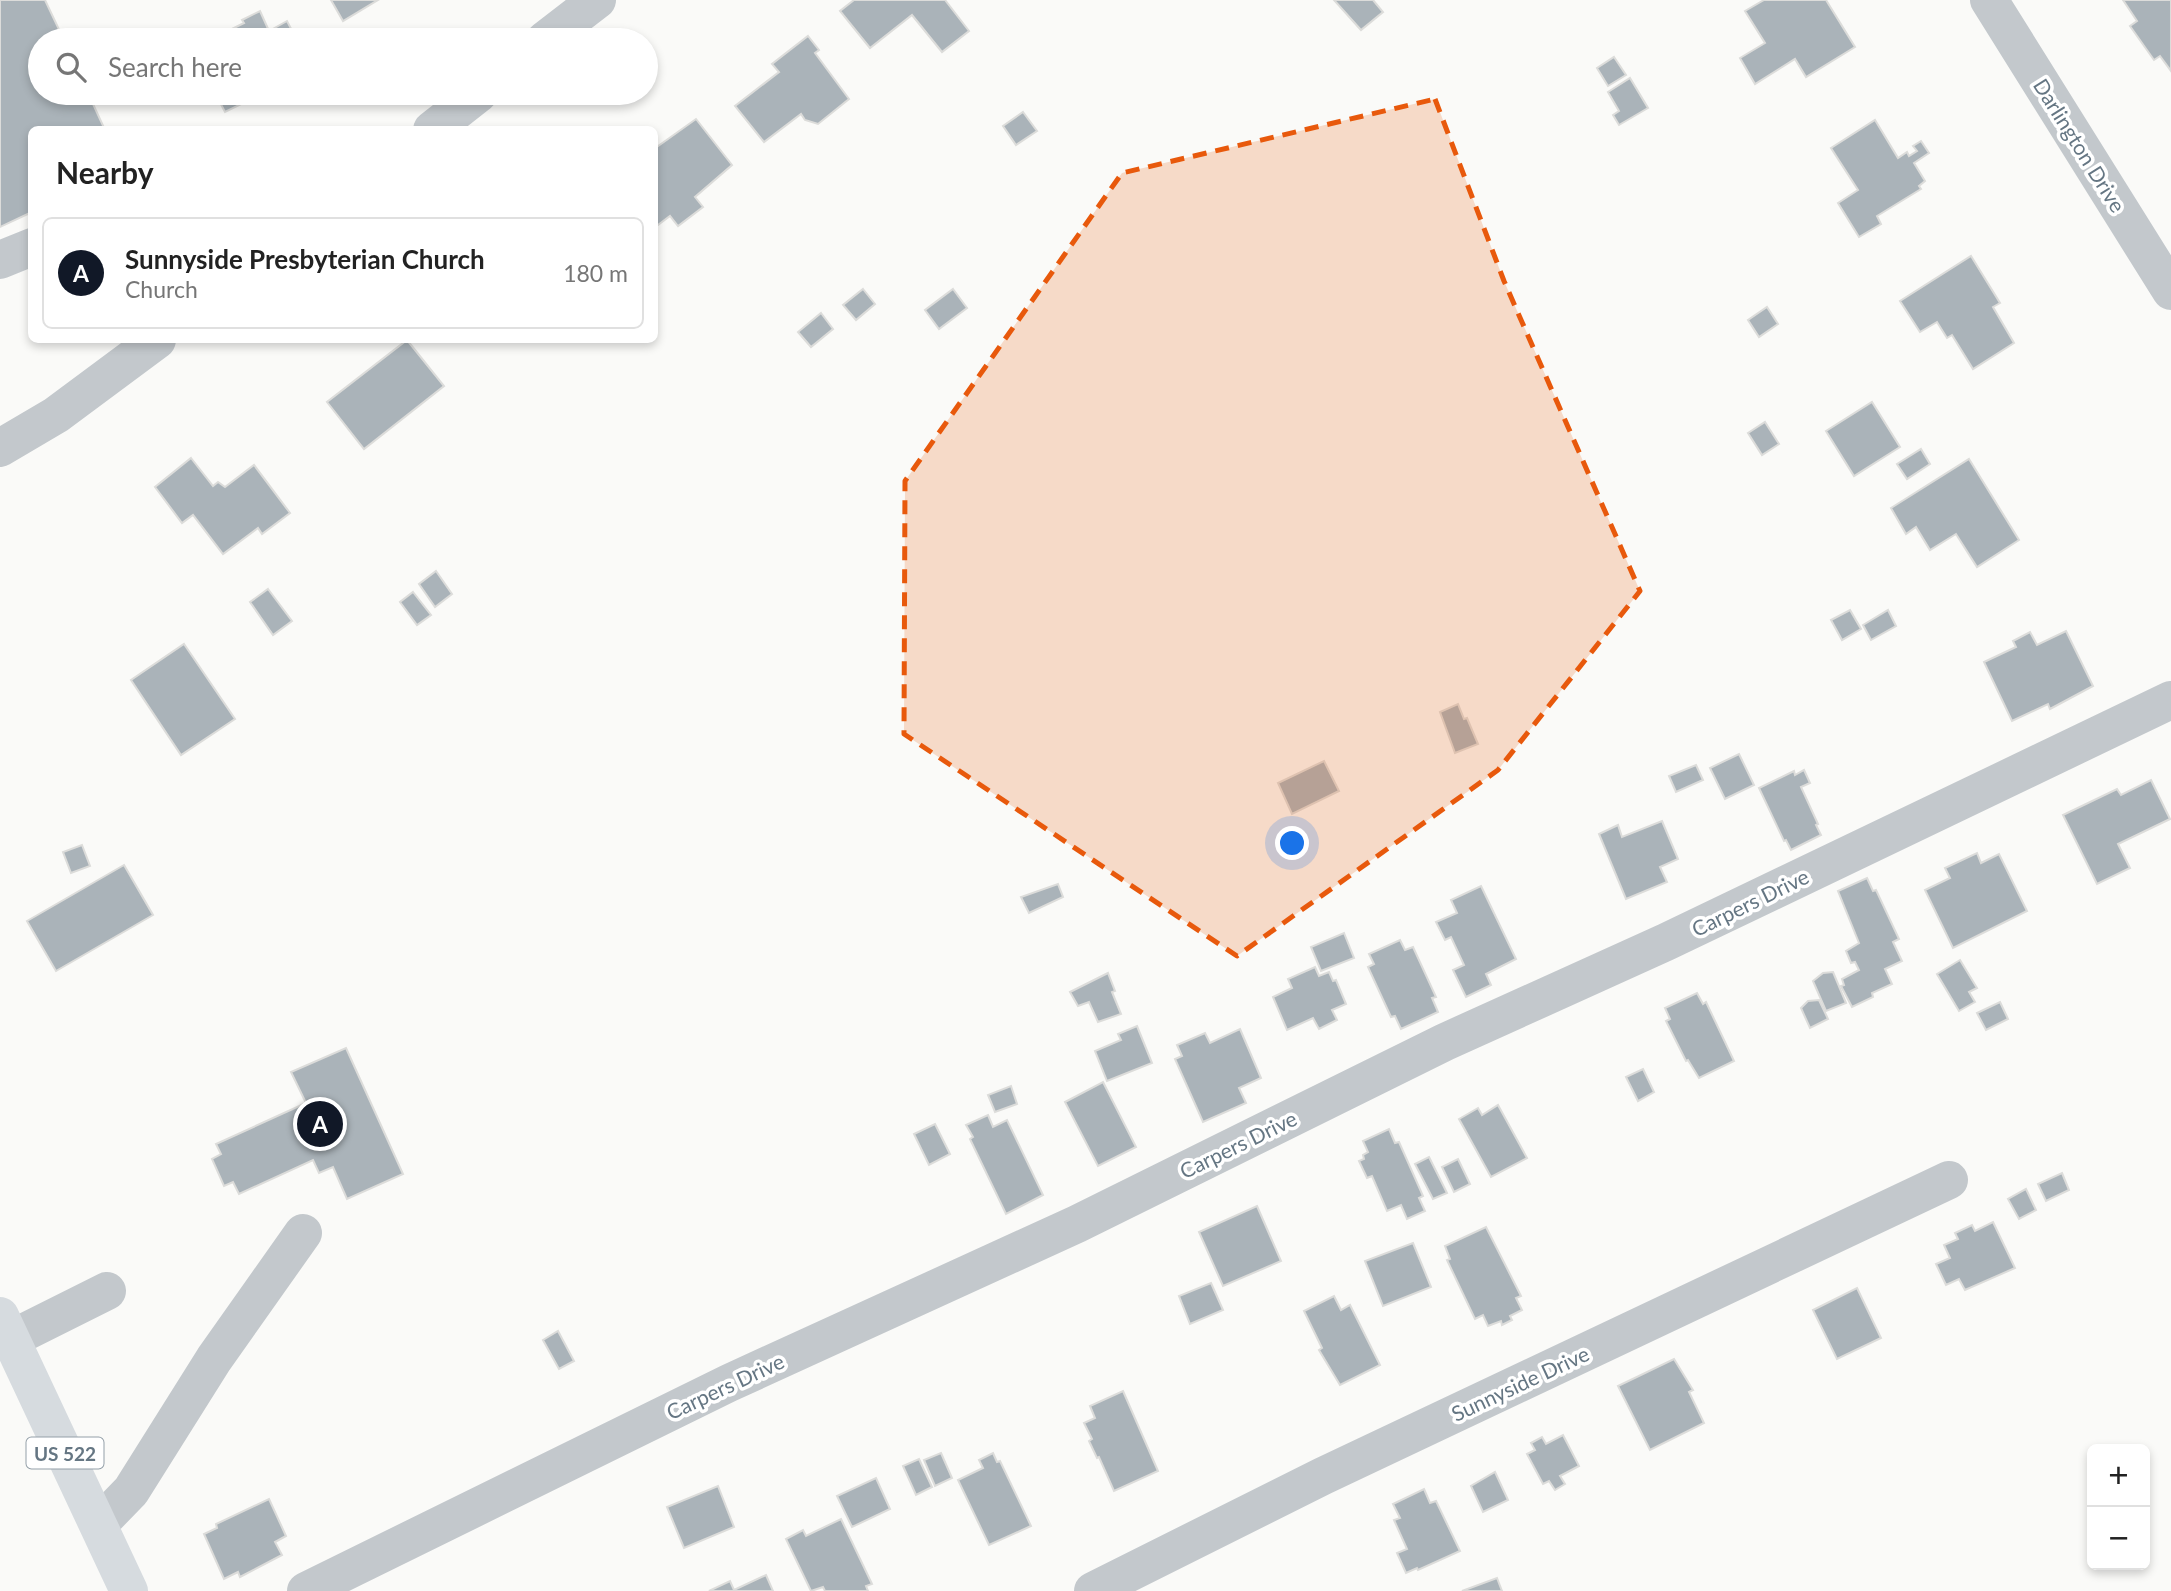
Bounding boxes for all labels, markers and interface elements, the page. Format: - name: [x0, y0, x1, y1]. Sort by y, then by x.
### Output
- search box: [28, 28, 658, 105]
- icon: search: [52, 48, 90, 86]
- text: Search here: [108, 51, 242, 83]
- street label: Darlington Drive: [2029, 74, 2131, 216]
- text: Nearby: [56, 154, 154, 190]
- text: Sunnyside Presbyterian Church: [125, 243, 485, 275]
- text: A: [73, 259, 89, 287]
- text: 180 m: [563, 259, 628, 287]
- text: Church: [125, 275, 198, 303]
- your location: [1275, 826, 1309, 860]
- street label: Carpers Drive: [1687, 863, 1813, 941]
- pin: A: [297, 1098, 343, 1150]
- street label: Carpers Drive: [1175, 1105, 1301, 1183]
- street label: Sunnyside Drive: [1447, 1340, 1593, 1426]
- street label: Carpers Drive: [662, 1348, 788, 1424]
- road number: US 522: [27, 1438, 104, 1469]
- map controls: [2087, 1444, 2150, 1570]
- button: +: [2087, 1444, 2150, 1507]
- button: −: [2087, 1507, 2150, 1570]

